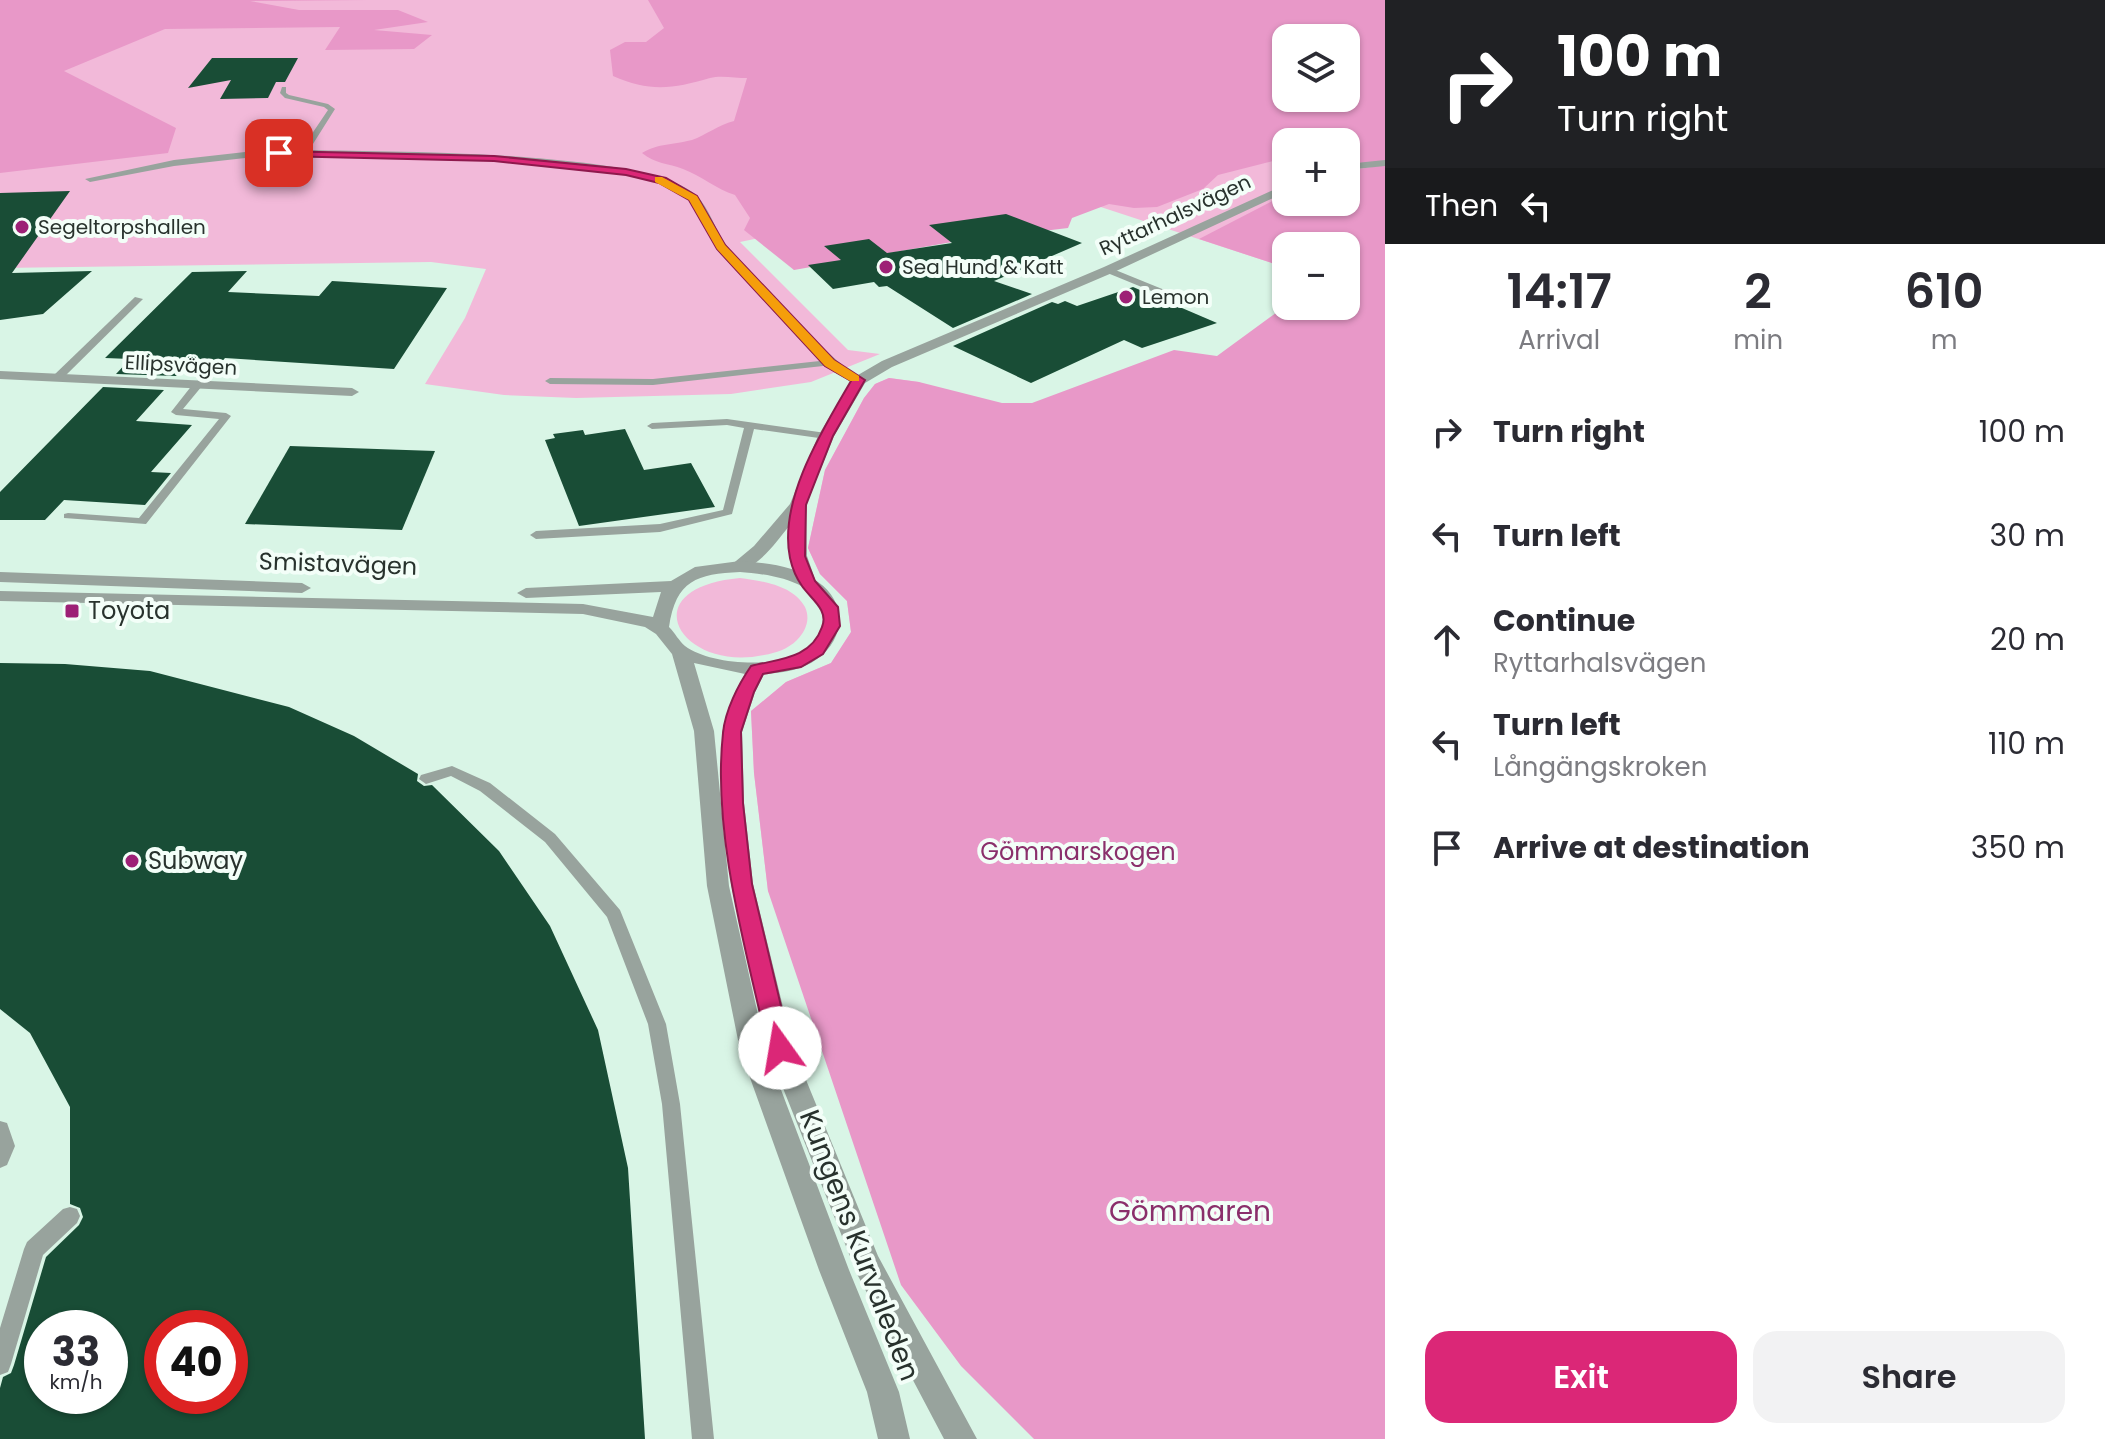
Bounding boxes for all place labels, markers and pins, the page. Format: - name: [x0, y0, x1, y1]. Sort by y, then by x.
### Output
- pin: [245, 119, 313, 187]
- place label: Segeltorpshallen: [38, 213, 206, 241]
- marker: Segeltorpshallen: [13, 218, 31, 236]
- place label: Sea Hund & Katt: [902, 253, 1063, 281]
- marker: Sea Hund & Katt: [877, 258, 895, 276]
- place label: Lemon: [1142, 283, 1209, 311]
- marker: Lemon: [1117, 288, 1135, 306]
- place label: Toyota: [88, 594, 170, 627]
- marker: Toyota: [63, 602, 81, 620]
- place label: Subway: [148, 844, 244, 877]
- marker: Subway: [123, 852, 141, 870]

